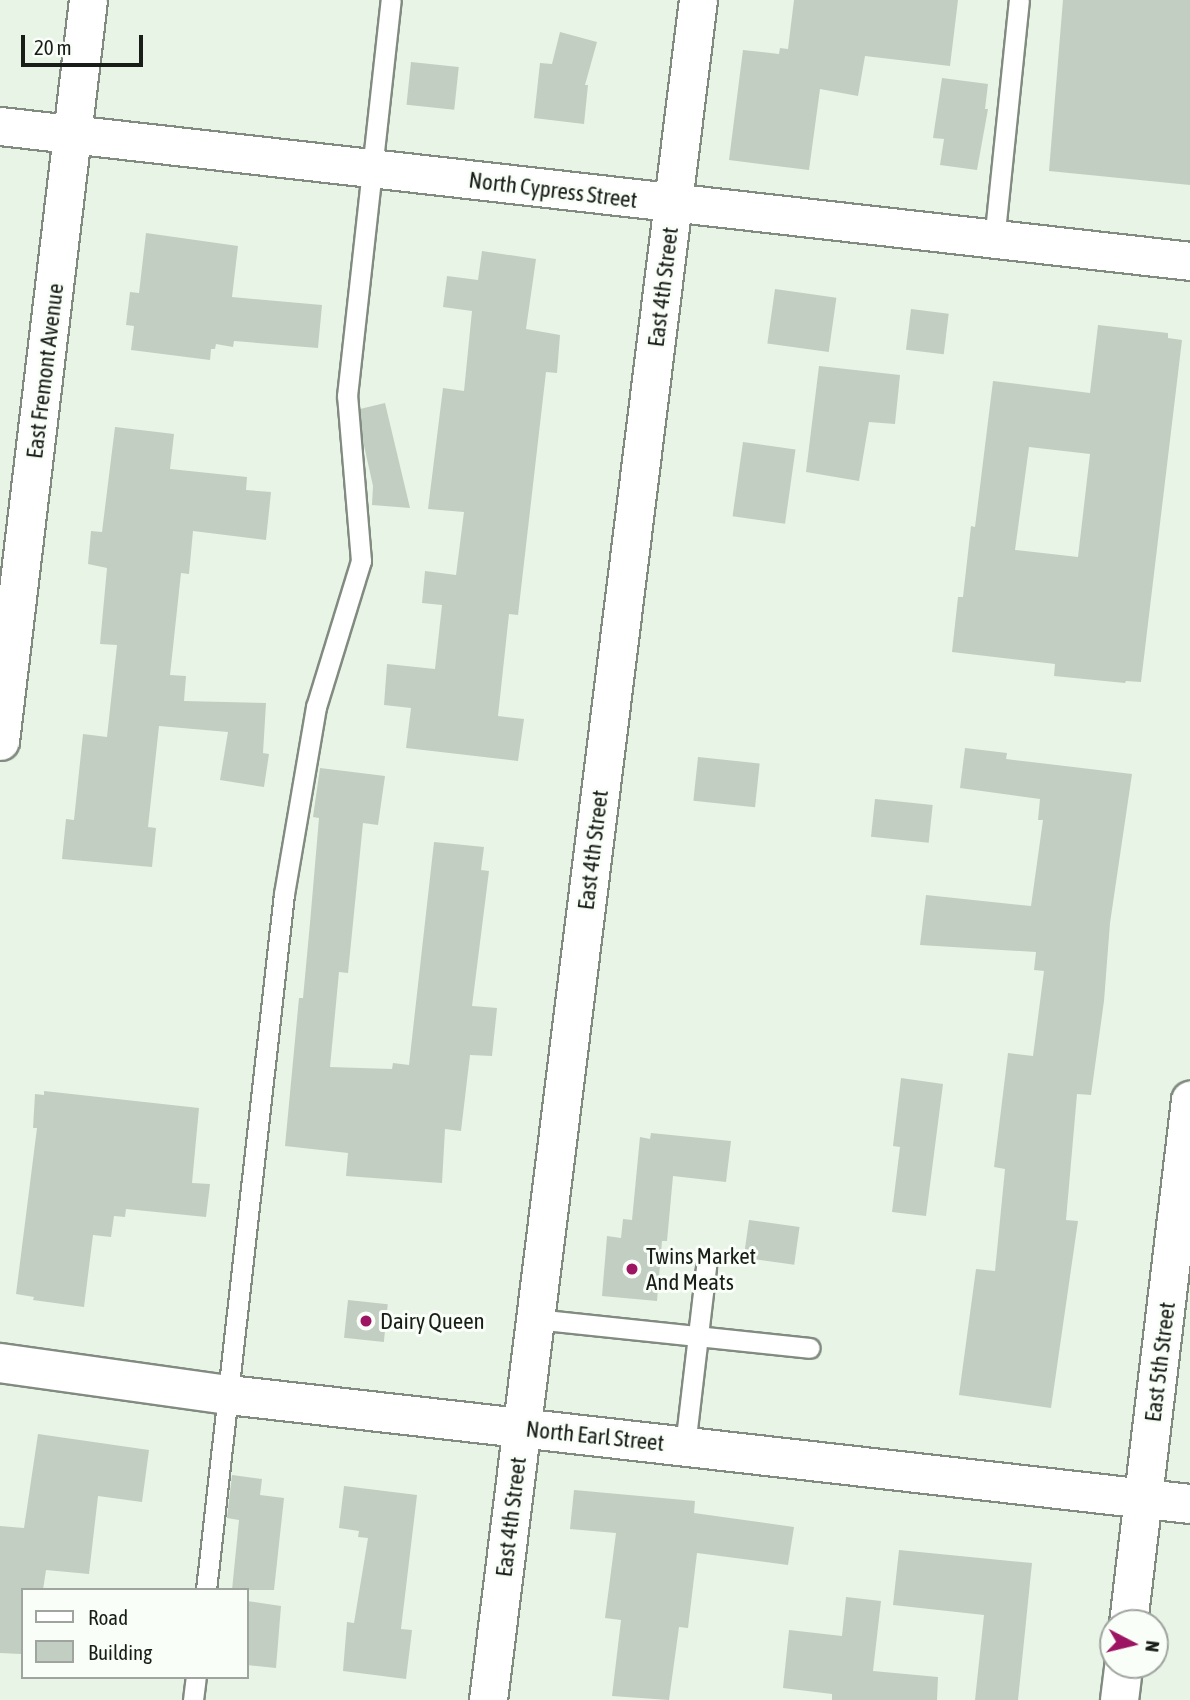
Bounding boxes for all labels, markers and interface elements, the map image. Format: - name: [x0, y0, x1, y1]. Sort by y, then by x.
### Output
- scale bar: [24, 21, 147, 65]
- text: 20 m: [34, 35, 72, 59]
- street label: North Cypress Street: [467, 166, 639, 214]
- street label: East 4th Street: [642, 225, 684, 349]
- street label: East Fremont Avenue: [21, 282, 69, 460]
- street label: East 4th Street: [572, 788, 614, 912]
- place label: Twins Market And Meats: [646, 1242, 756, 1296]
- marker: Twins Market And Meats: [624, 1261, 640, 1277]
- street label: East 5th Street: [1139, 1300, 1181, 1424]
- place label: Dairy Queen: [380, 1307, 485, 1335]
- marker: Dairy Queen: [358, 1313, 374, 1329]
- street label: North Earl Street: [525, 1415, 665, 1457]
- street label: East 4th Street: [490, 1455, 532, 1579]
- legend: [21, 1588, 248, 1679]
- text: Road: [88, 1605, 128, 1629]
- north arrow: [1099, 1609, 1169, 1679]
- text: N: [1141, 1639, 1164, 1653]
- text: Building: [88, 1640, 152, 1664]

